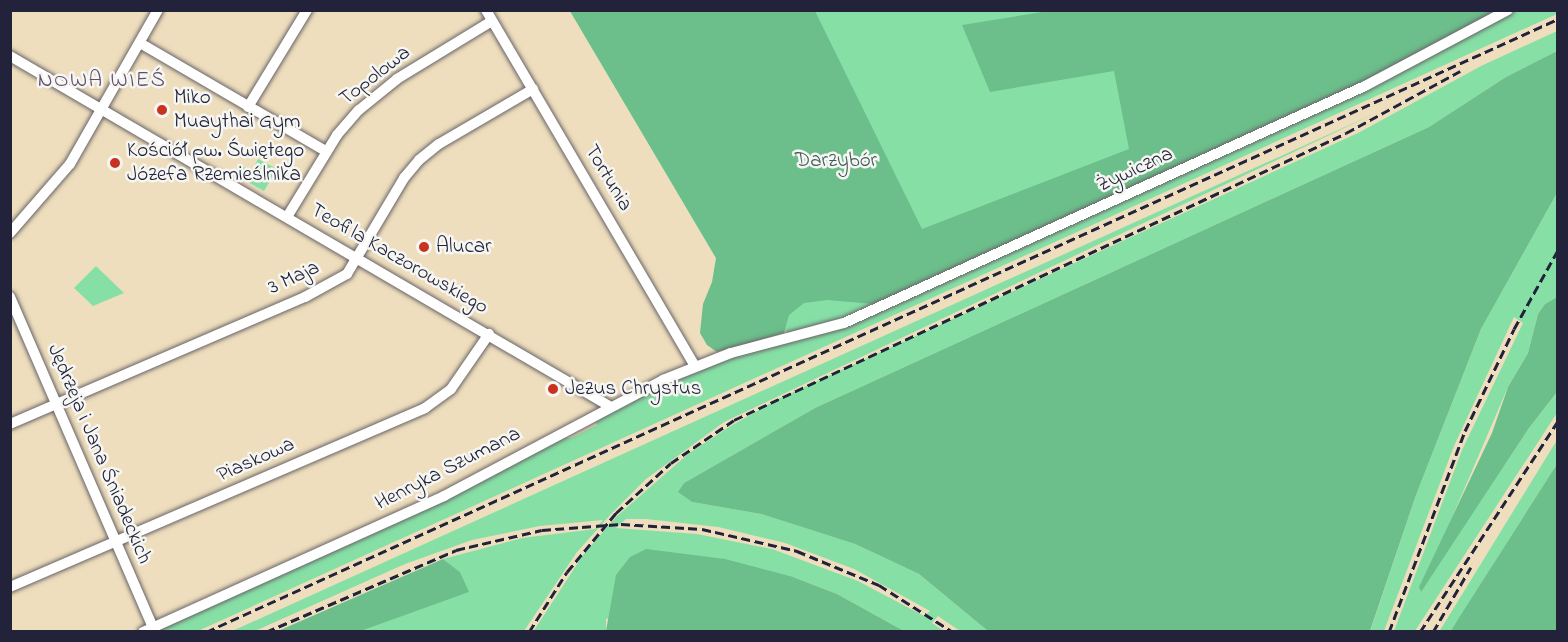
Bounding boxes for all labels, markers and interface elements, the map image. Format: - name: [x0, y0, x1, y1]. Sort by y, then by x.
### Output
- street label: Topolowa: [334, 40, 416, 112]
- district label: NOWA WIEŚ: [38, 69, 166, 95]
- place label: Miko Muaythai Gym: [174, 85, 300, 135]
- marker: Miko Muaythai Gym: [155, 103, 169, 117]
- place label: Kościół pw. Świętego Józefa Rzemieślnika: [127, 138, 304, 188]
- street label: Tortunia: [578, 140, 638, 216]
- street label: Żywiczna: [1093, 141, 1177, 199]
- park label: Darzybór: [795, 148, 877, 174]
- marker: Kościół pw. Świętego Józefa Rzemieślnika: [108, 156, 122, 170]
- street label: Teofila Kaczorowskiego: [306, 198, 492, 320]
- place label: Alucar: [436, 234, 492, 260]
- marker: Alucar: [417, 240, 431, 254]
- street label: 3 Maja: [264, 255, 324, 301]
- street label: Jędrzeja i Jana Śniadeckich: [41, 340, 157, 568]
- place label: Jezus Chrystus: [565, 376, 701, 402]
- marker: Jezus Chrystus: [546, 382, 560, 396]
- street label: Henryka Szumana: [371, 422, 525, 516]
- street label: Piaskowa: [213, 432, 299, 488]

